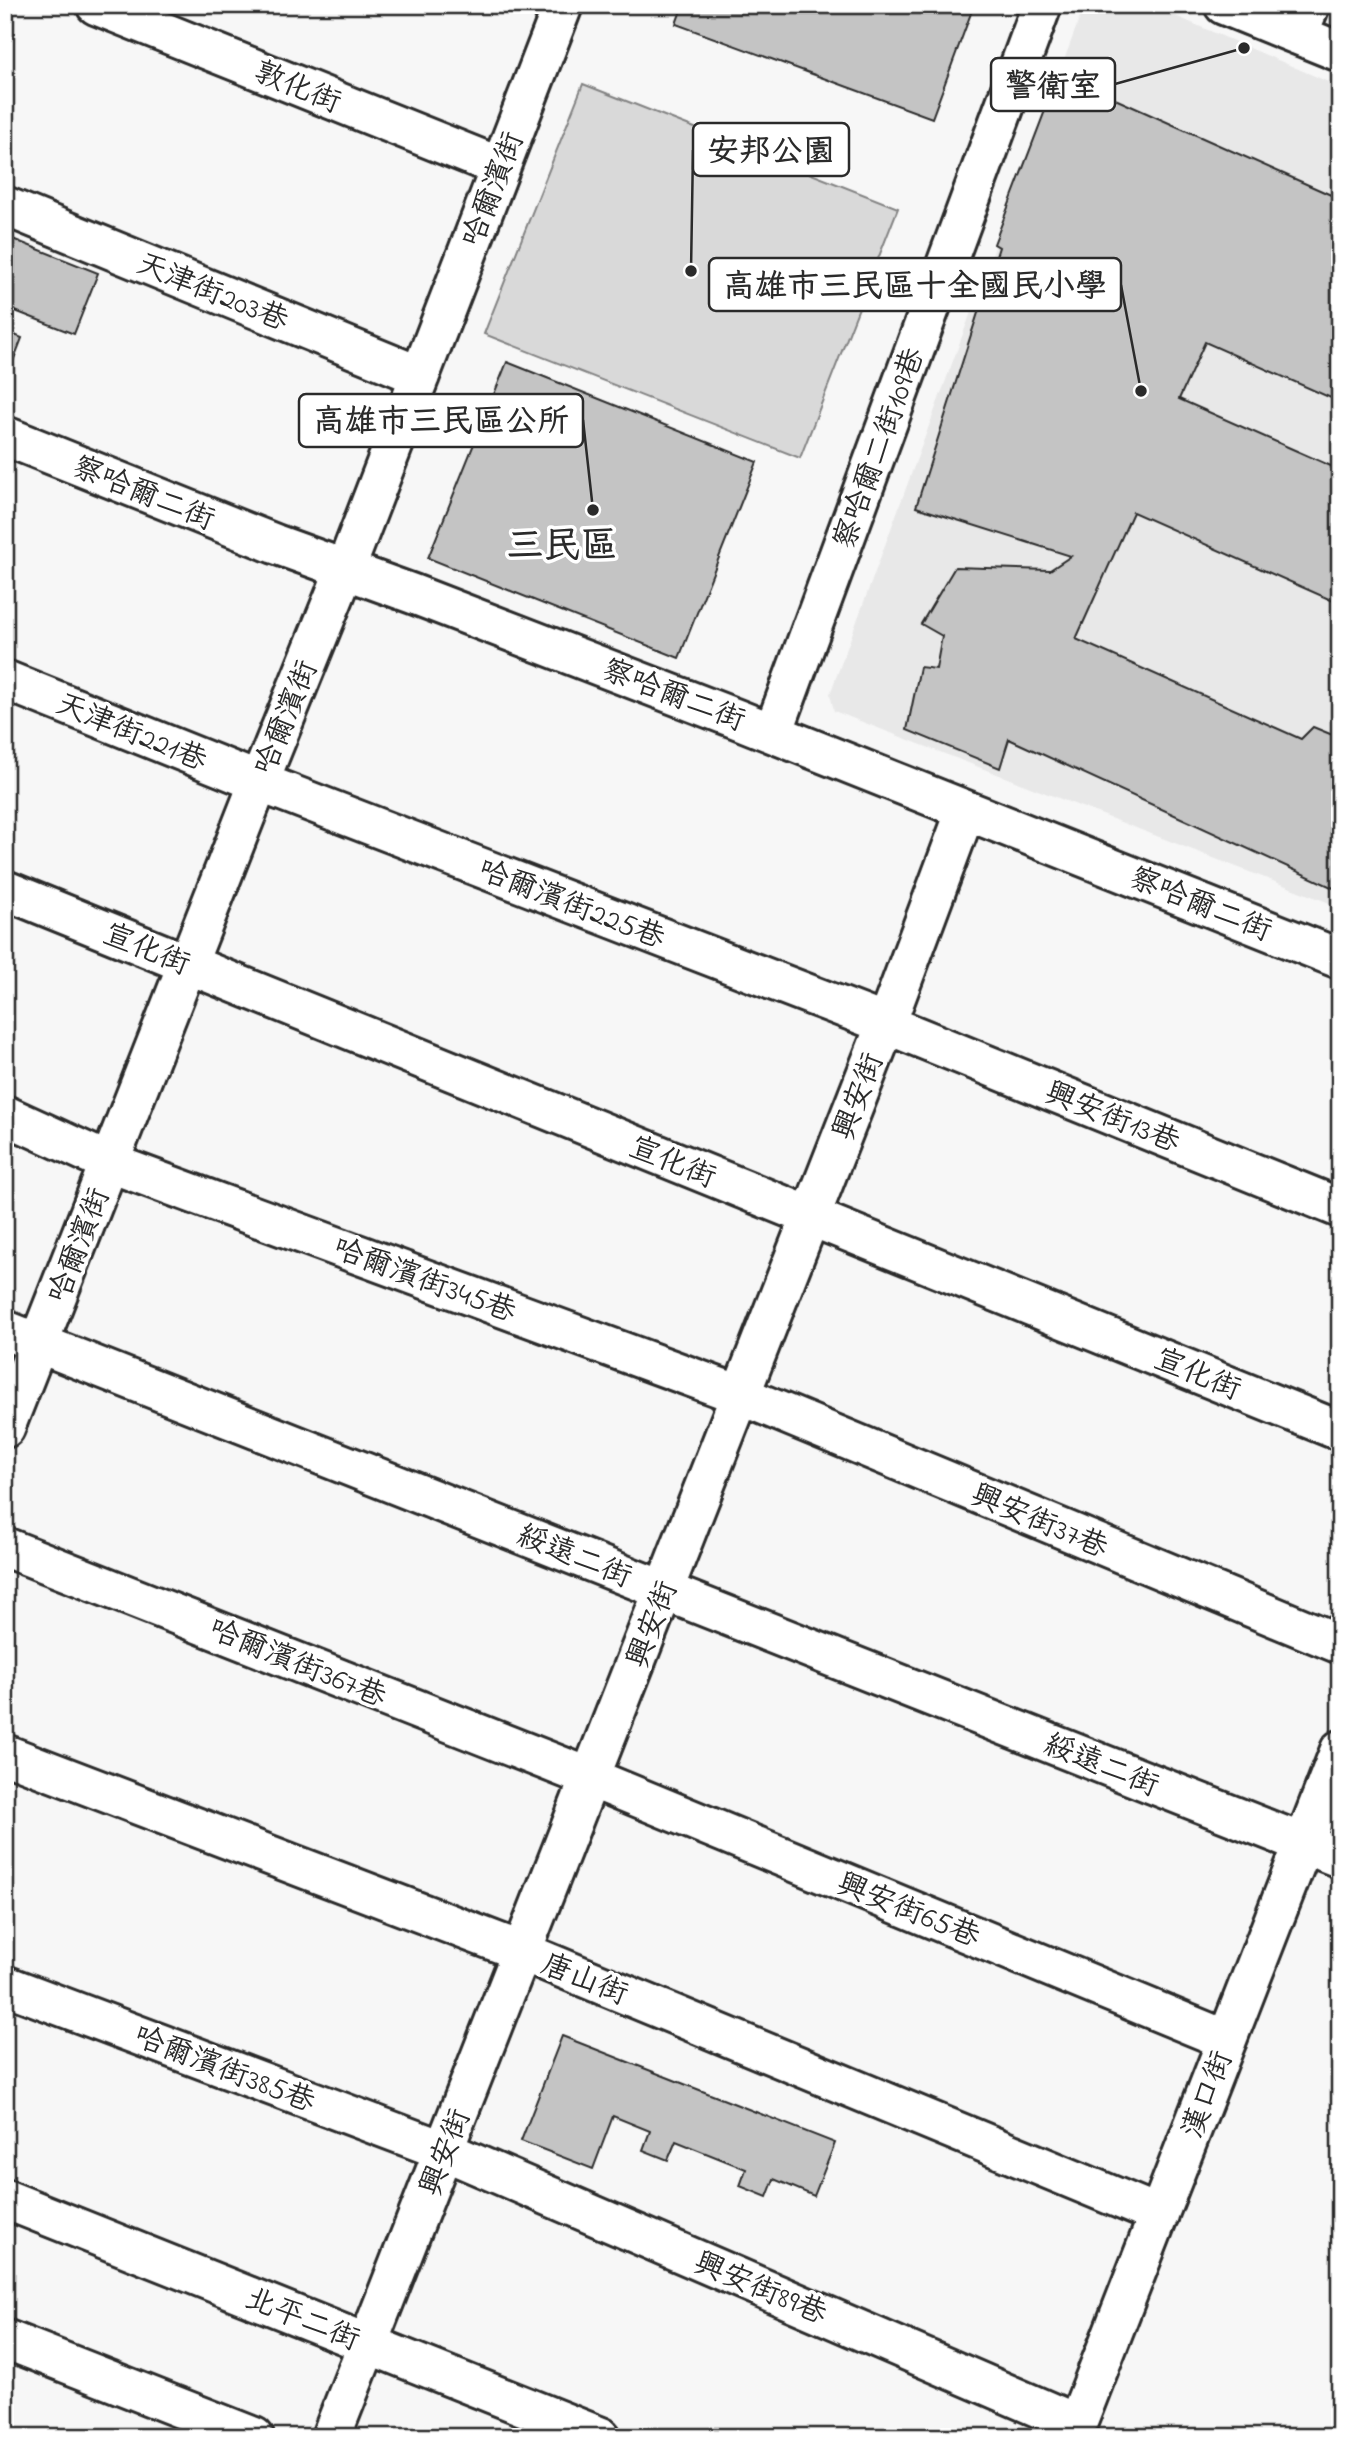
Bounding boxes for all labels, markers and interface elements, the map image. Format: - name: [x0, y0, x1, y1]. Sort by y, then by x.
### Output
- street label: 敦化街: [247, 52, 347, 126]
- callout: 警衛室: [991, 58, 1115, 111]
- text: 警衛室: [1005, 65, 1101, 112]
- callout: 安邦公園: [693, 123, 849, 176]
- street label: 哈爾濱街: [453, 126, 537, 254]
- text: 安邦公園: [707, 130, 835, 177]
- street label: 天津街203巷: [129, 243, 294, 344]
- callout: 高雄市三民區十全國民小學: [709, 258, 1121, 311]
- text: 高雄市三民區十全國民小學: [723, 265, 1107, 312]
- street label: 察哈爾二街109巷: [824, 342, 938, 556]
- callout: 高雄市三民區公所: [299, 394, 583, 447]
- text: 高雄市三民區公所: [313, 400, 569, 447]
- street label: 察哈爾二街: [65, 446, 221, 543]
- district label: 三民區: [507, 521, 618, 575]
- street label: 察哈爾二街: [595, 649, 751, 744]
- street label: 哈爾濱街: [245, 654, 331, 782]
- street label: 天津街221巷: [49, 684, 213, 784]
- street label: 哈爾濱街225巷: [471, 850, 671, 962]
- street label: 察哈爾二街: [1122, 857, 1278, 954]
- street label: 宣化街: [96, 914, 196, 988]
- street label: 興安街: [823, 1047, 896, 1147]
- street label: 興安街13巷: [1038, 1072, 1186, 1166]
- street label: 宣化街: [622, 1127, 722, 1201]
- street label: 哈爾濱街: [39, 1182, 123, 1310]
- street label: 哈爾濱街345巷: [326, 1228, 522, 1335]
- street label: 宣化街: [1147, 1339, 1247, 1413]
- street label: 興安街37巷: [964, 1474, 1114, 1571]
- street label: 綏遠二街: [510, 1515, 638, 1601]
- street label: 興安街: [617, 1575, 690, 1675]
- street label: 哈爾濱街367巷: [202, 1609, 392, 1720]
- street label: 綏遠二街: [1037, 1724, 1165, 1810]
- street label: 興安街65巷: [830, 1863, 986, 1960]
- street label: 唐山街: [534, 1944, 634, 2018]
- street label: 哈爾濱街385巷: [127, 2016, 321, 2126]
- street label: 漢口街: [1172, 2045, 1245, 2145]
- street label: 興安街: [410, 2103, 483, 2203]
- street label: 興安街89巷: [687, 2242, 833, 2337]
- street label: 北平二街: [238, 2278, 366, 2364]

